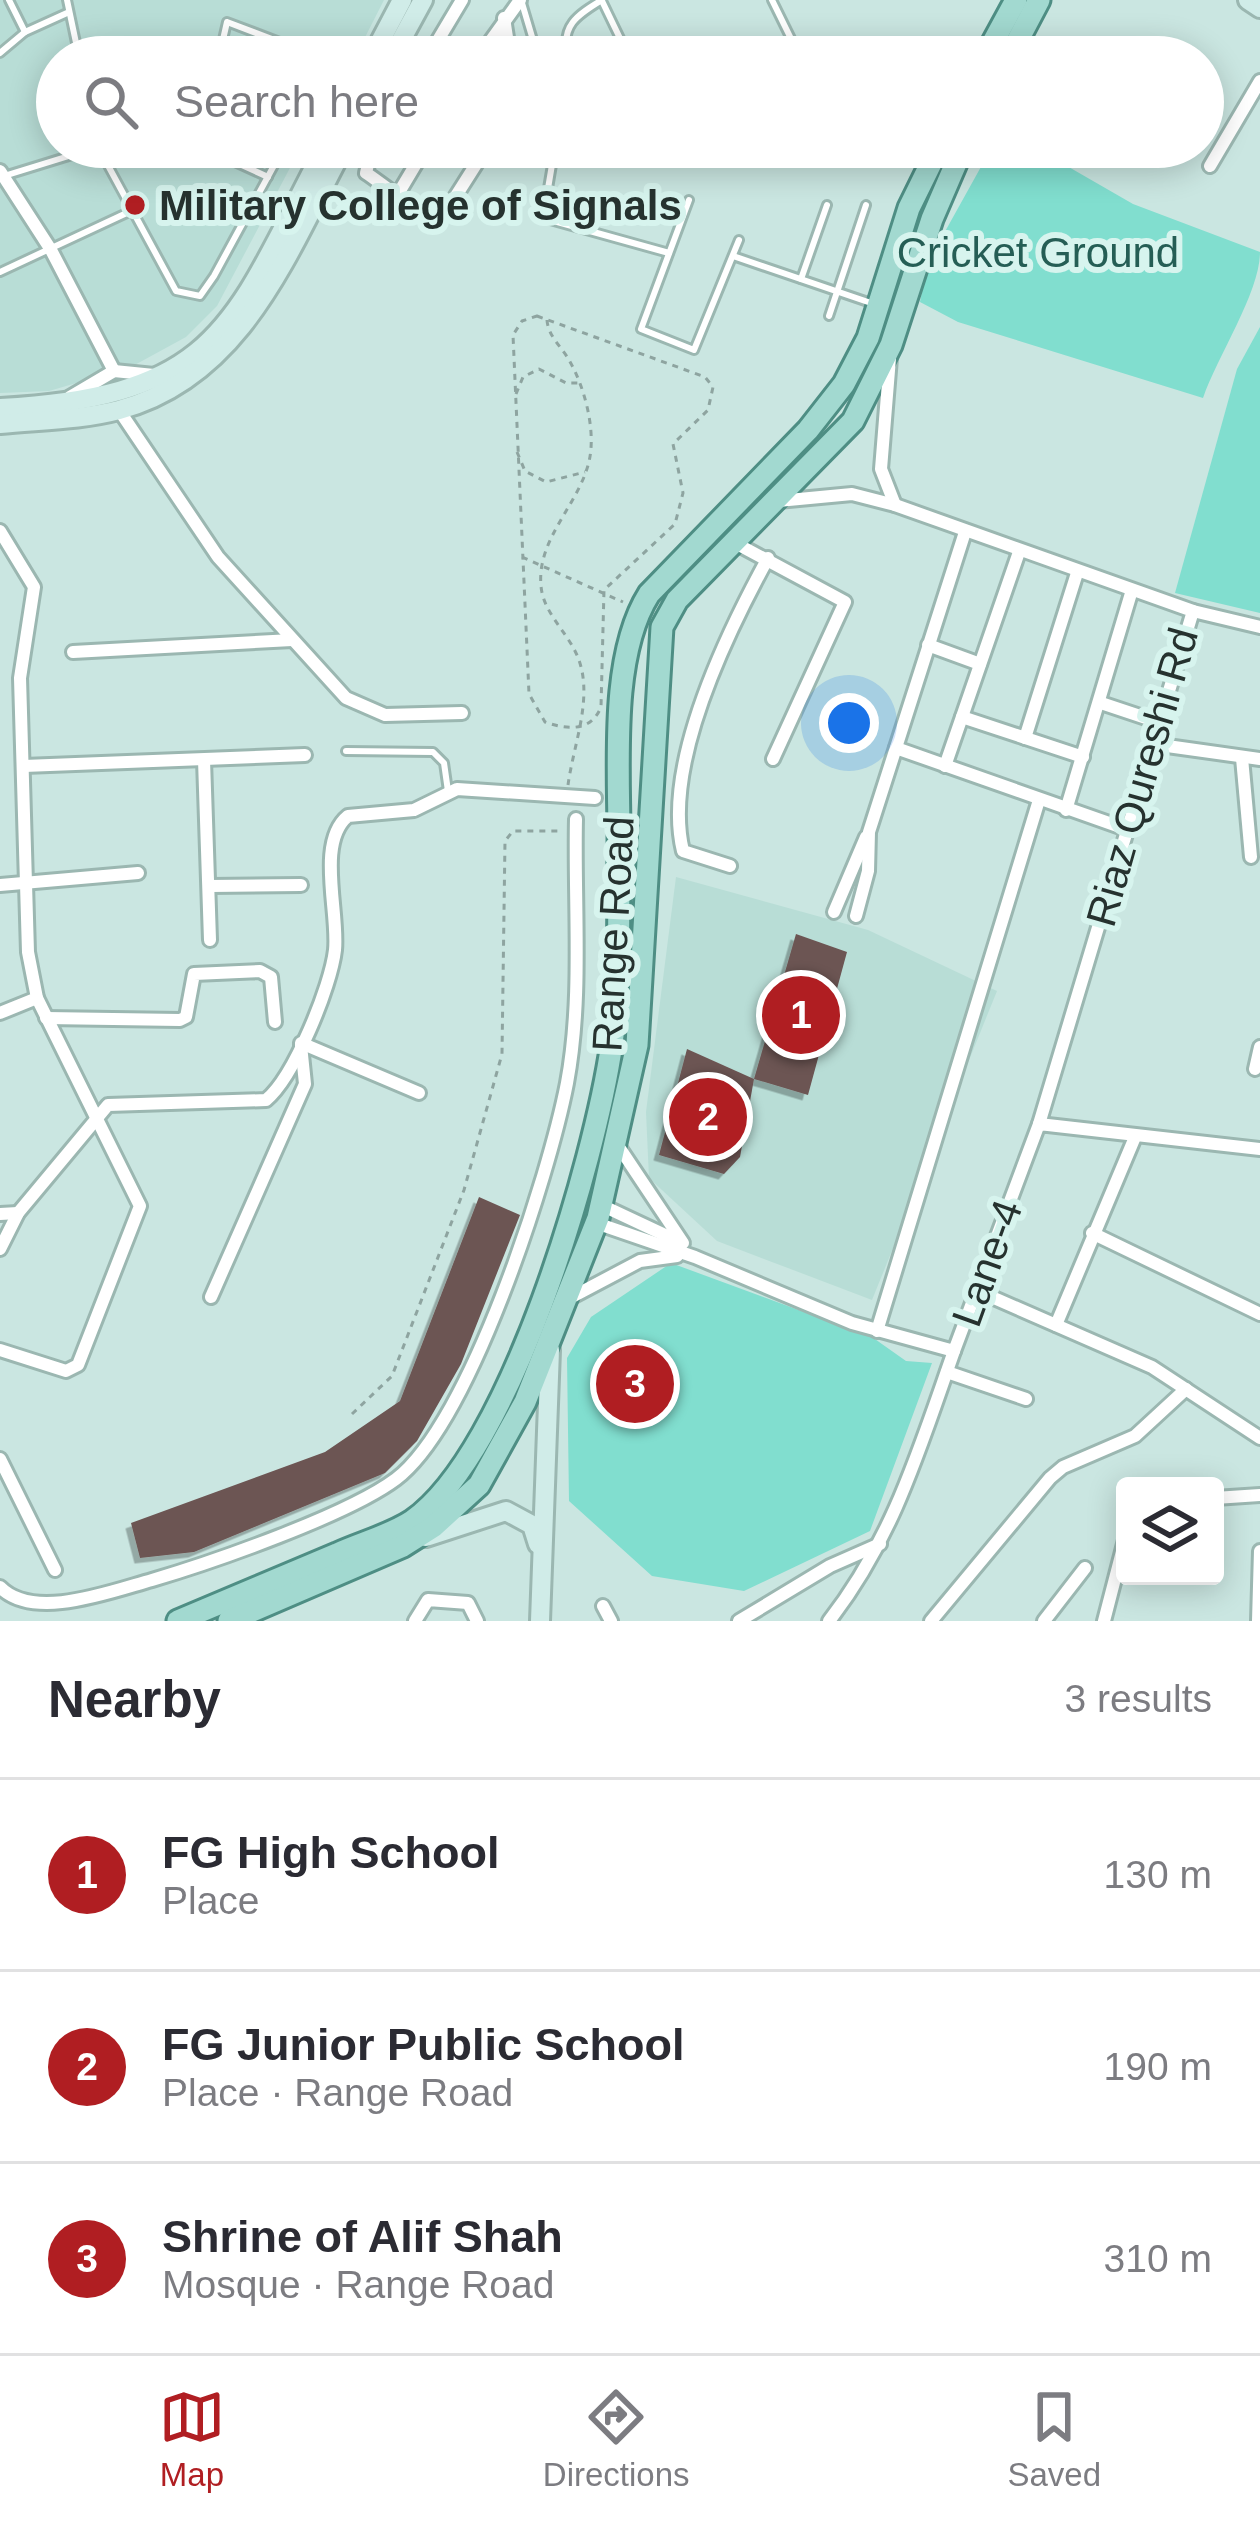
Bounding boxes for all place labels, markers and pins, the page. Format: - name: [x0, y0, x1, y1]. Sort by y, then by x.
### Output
- place label: Military College of Signals: [159, 182, 682, 229]
- marker: Military College of Signals: [122, 192, 148, 218]
- pin: 1: [762, 970, 840, 1060]
- pin: 2: [669, 1072, 747, 1162]
- pin: 3: [596, 1339, 674, 1429]

